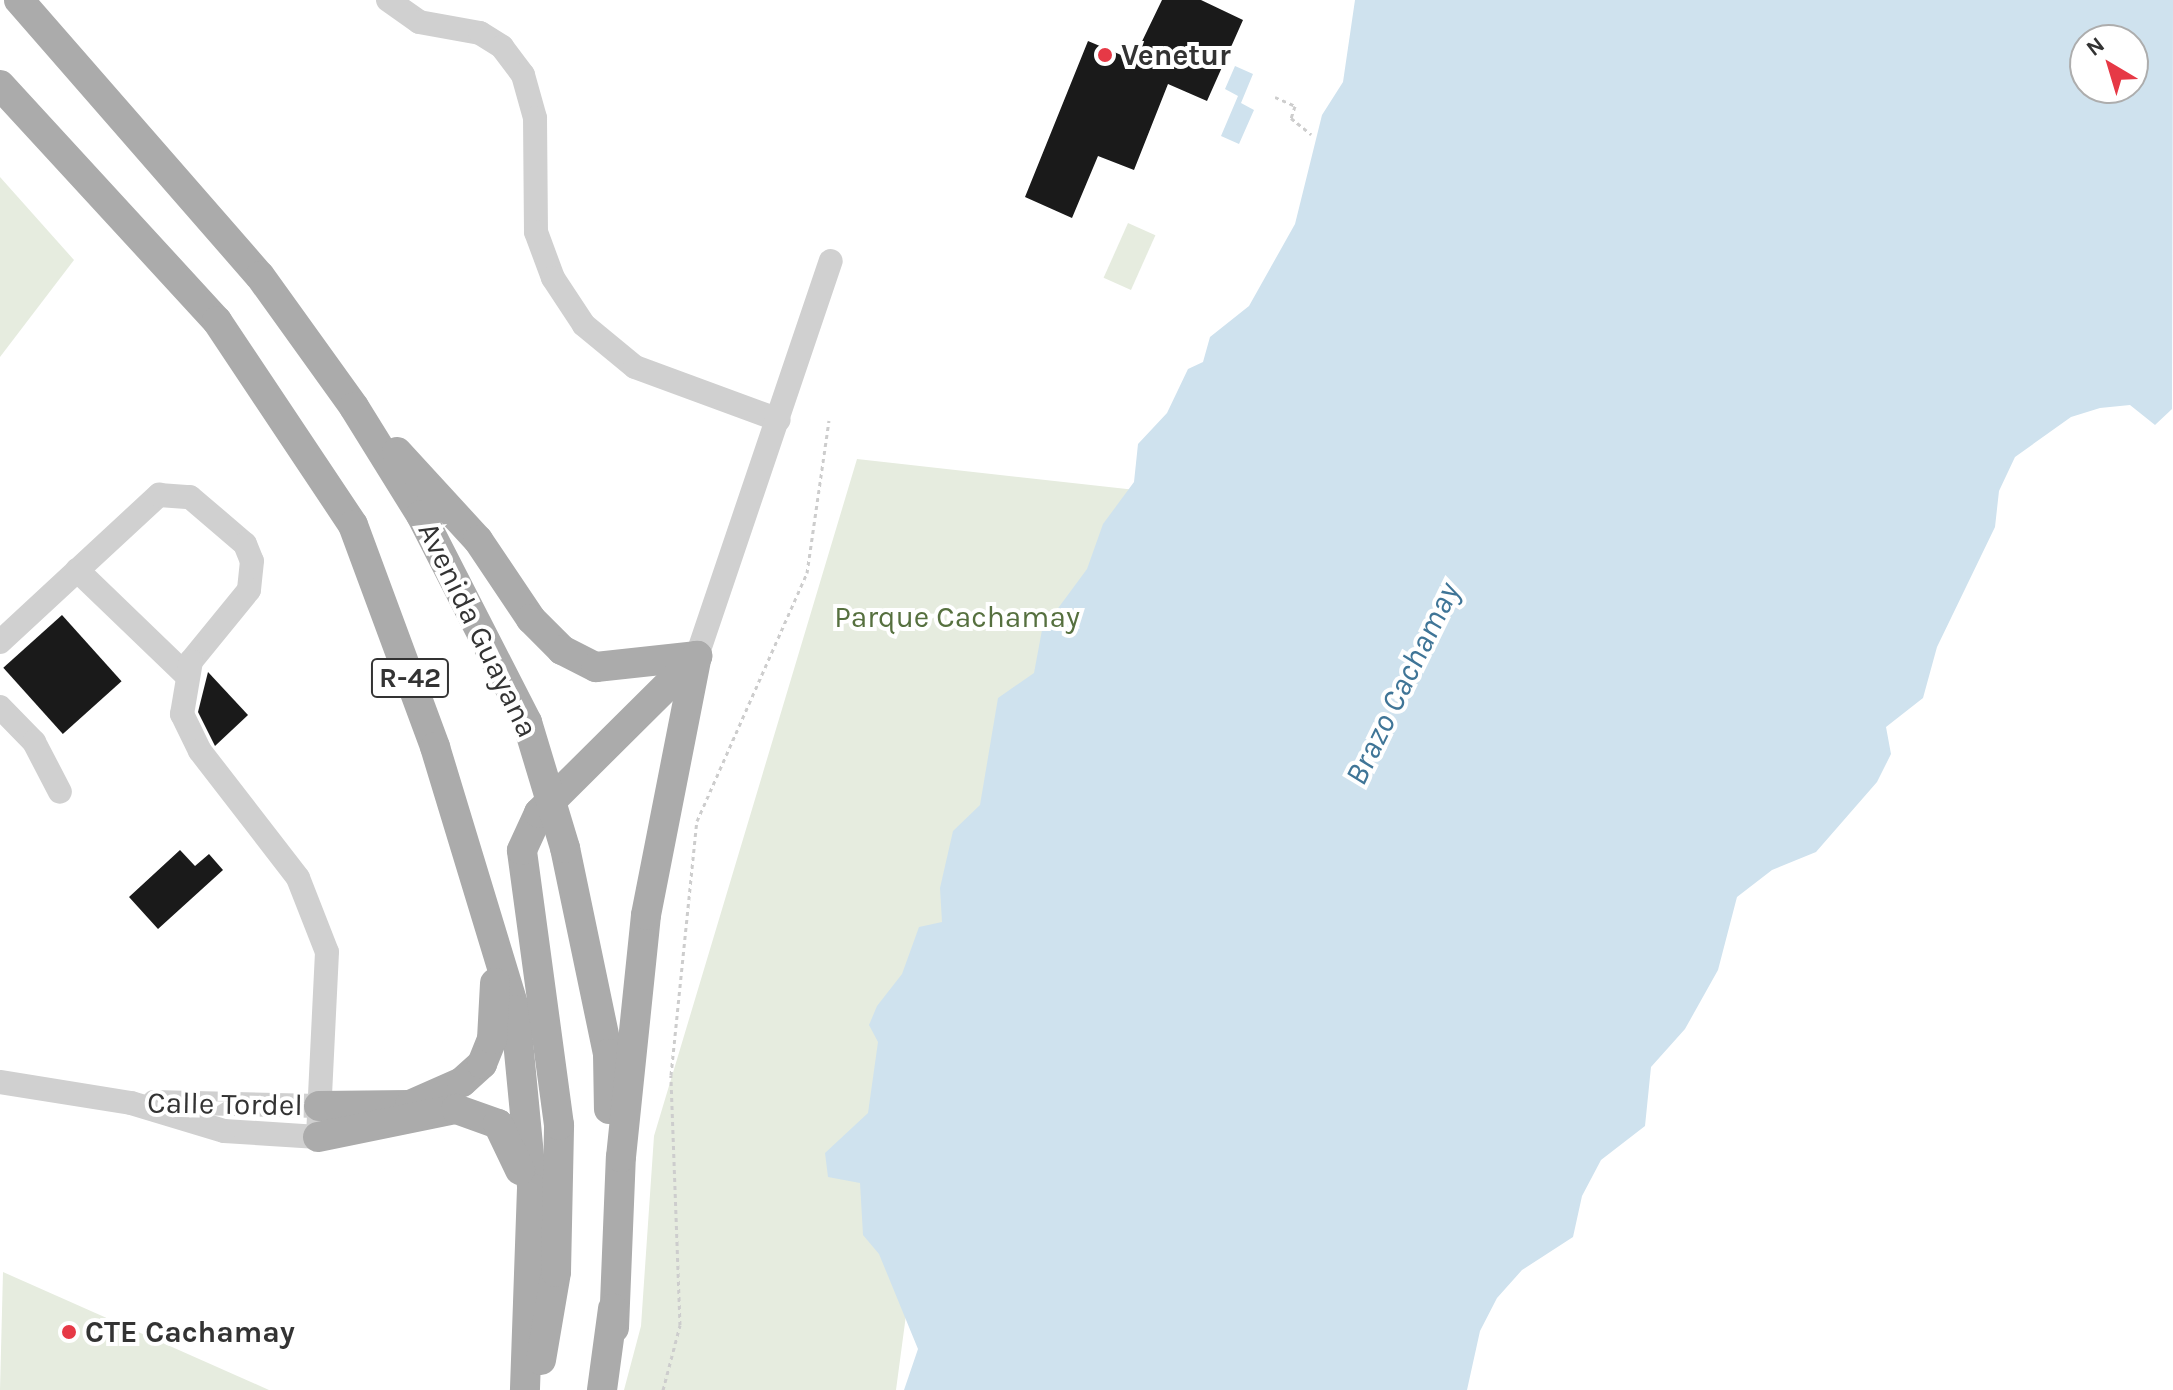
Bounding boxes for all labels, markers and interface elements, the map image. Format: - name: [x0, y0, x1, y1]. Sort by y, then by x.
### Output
- north arrow: [2069, 24, 2149, 104]
- text: N: [2081, 32, 2110, 62]
- place label: Venetur: [1121, 37, 1231, 73]
- marker: Venetur: [1096, 46, 1114, 64]
- street label: Avenida Guayana: [410, 517, 546, 743]
- water label: Brazo Cachamay: [1337, 577, 1469, 791]
- park label: Parque Cachamay: [834, 599, 1080, 635]
- road number: R-42: [370, 654, 450, 702]
- street label: Calle Tordel: [147, 1085, 303, 1123]
- place label: CTE Cachamay: [85, 1314, 295, 1350]
- marker: CTE Cachamay: [60, 1323, 78, 1341]

